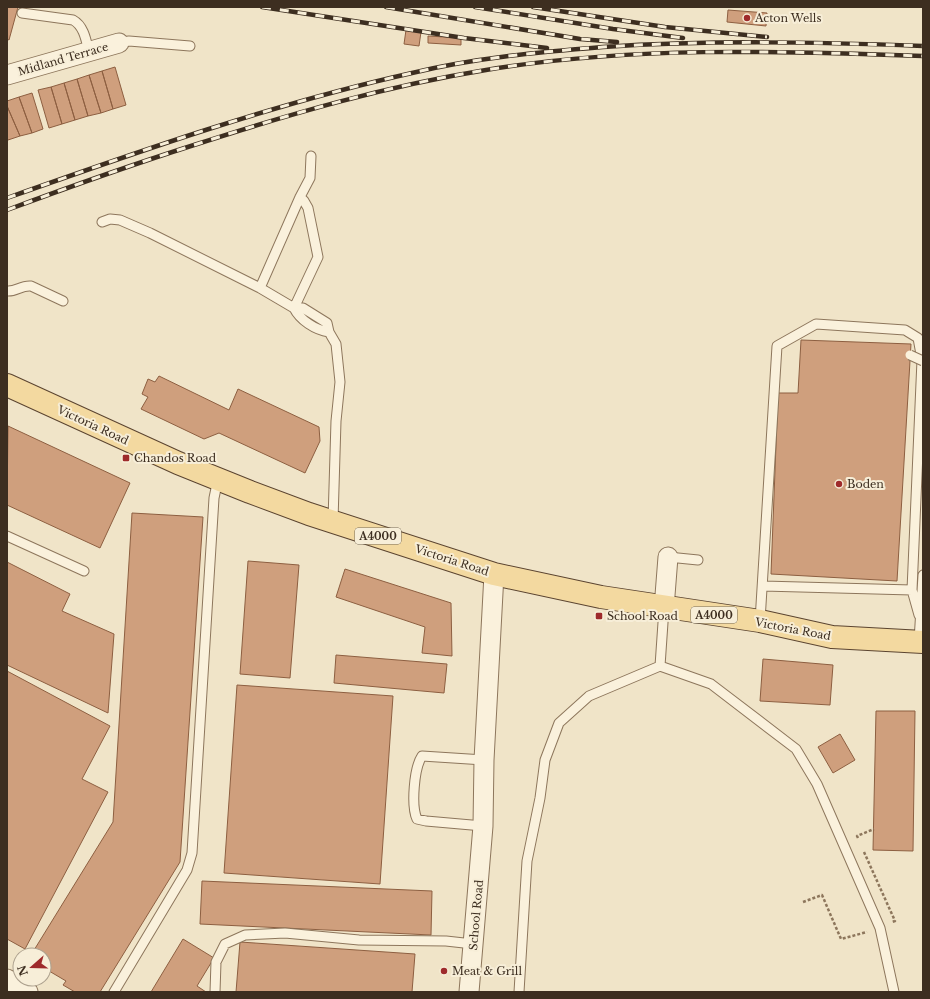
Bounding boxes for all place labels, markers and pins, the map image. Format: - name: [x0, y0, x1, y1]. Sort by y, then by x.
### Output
- place label: Acton Wells: [754, 11, 821, 25]
- marker: Acton Wells: [742, 13, 752, 23]
- place label: Chandos Road: [134, 451, 217, 465]
- marker: Chandos Road: [121, 453, 131, 463]
- place label: Boden: [847, 477, 884, 491]
- marker: Boden: [834, 479, 844, 489]
- place label: School Road: [607, 609, 679, 623]
- marker: School Road: [594, 611, 604, 621]
- place label: Meat & Grill: [452, 964, 522, 978]
- marker: Meat & Grill: [439, 966, 449, 976]

